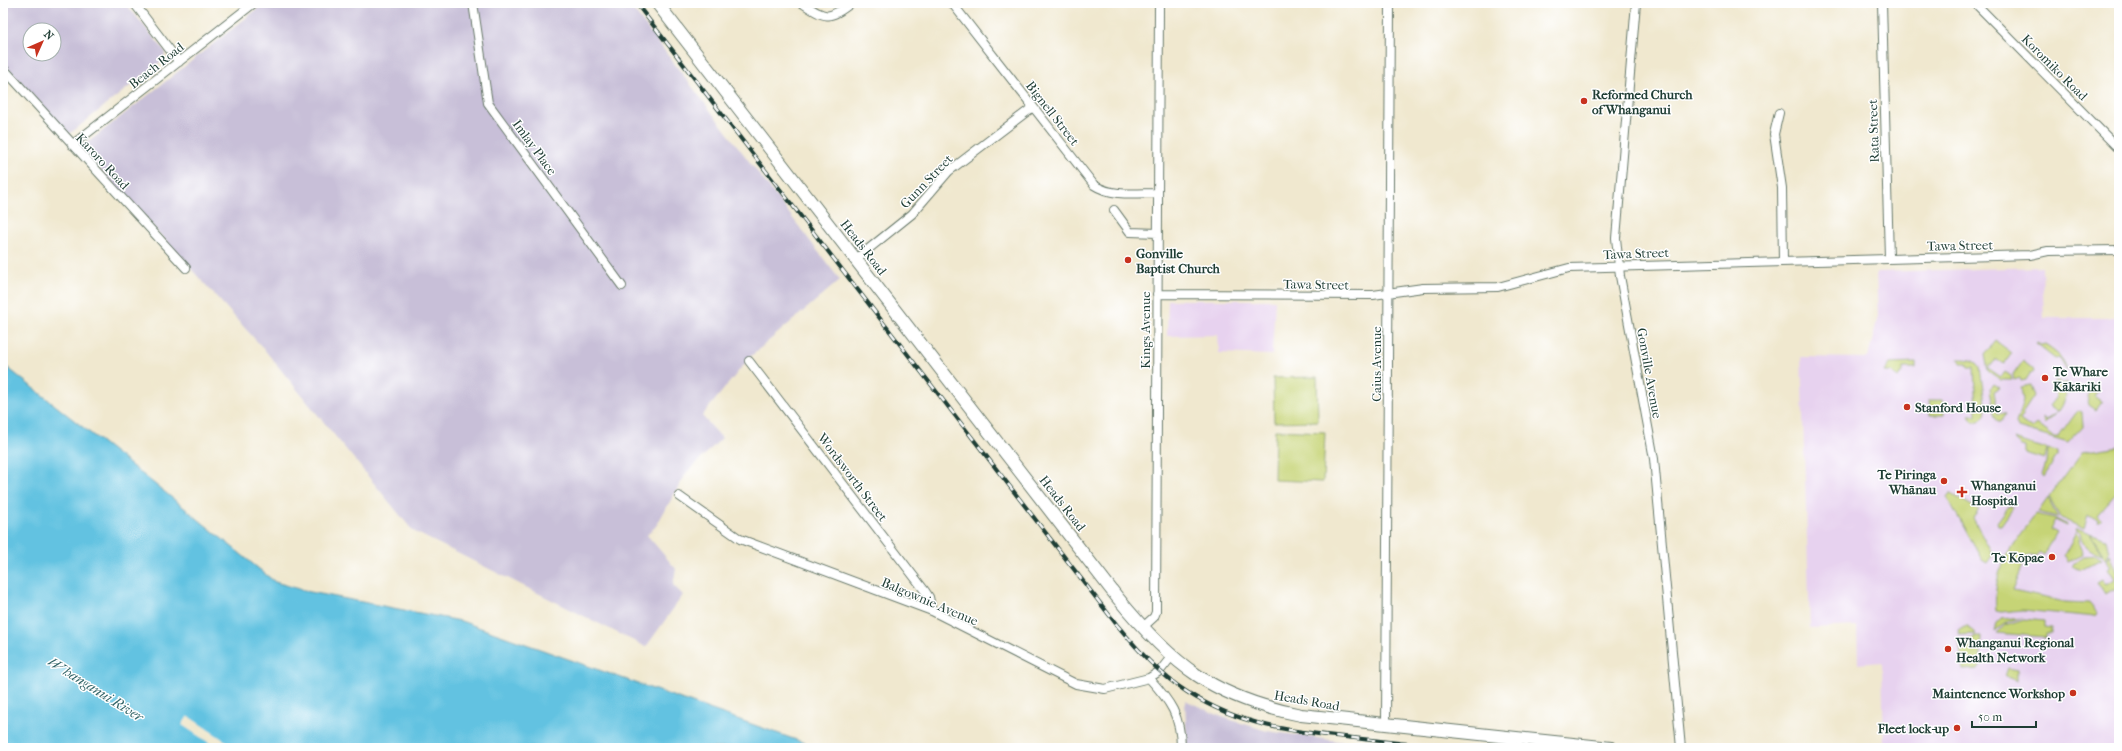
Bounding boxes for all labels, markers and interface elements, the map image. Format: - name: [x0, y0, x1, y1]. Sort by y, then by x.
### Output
- north arrow: [22, 22, 62, 62]
- text: N: [41, 28, 57, 43]
- street label: Koromiko Road: [2019, 31, 2091, 104]
- street label: Beach Road: [126, 39, 187, 92]
- street label: Bignell Street: [1023, 78, 1083, 149]
- place label: Reformed Church of Whanganui: [1592, 87, 1693, 118]
- marker: Reformed Church of Whanganui: [1579, 96, 1589, 106]
- street label: Rata Street: [1865, 99, 1882, 163]
- street label: Imlay Place: [510, 117, 560, 178]
- street label: Karoro Road: [73, 130, 133, 193]
- street label: Gunn Street: [897, 151, 956, 211]
- street label: Heads Road: [837, 217, 890, 279]
- street label: Tawa Street: [1927, 237, 1994, 254]
- street label: Tawa Street: [1603, 245, 1670, 262]
- place label: Gonville Baptist Church: [1136, 246, 1221, 277]
- marker: Gonville Baptist Church: [1123, 255, 1133, 265]
- street label: Tawa Street: [1283, 276, 1349, 293]
- street label: Kings Avenue: [1138, 291, 1153, 369]
- street label: Caius Avenue: [1369, 326, 1384, 402]
- street label: Gonville Avenue: [1634, 327, 1665, 420]
- place label: Te Whare Kākāriki: [2052, 364, 2108, 394]
- marker: Te Whare Kākāriki: [2040, 373, 2050, 383]
- place label: Stanford House: [1915, 400, 2001, 415]
- marker: Stanford House: [1902, 402, 1912, 412]
- street label: Wordsworth Street: [814, 430, 891, 524]
- place label: Te Piringa Whānau: [1877, 467, 1937, 497]
- street label: Heads Road: [1036, 473, 1089, 535]
- marker: Te Piringa Whānau: [1939, 476, 1949, 486]
- place label: Whanganui Hospital: [1970, 478, 2036, 509]
- marker: Whanganui Hospital: [1956, 486, 1968, 498]
- place label: Te Kōpae: [1991, 550, 2045, 566]
- marker: Te Kōpae: [2047, 552, 2057, 562]
- street label: Balgownie Avenue: [879, 574, 981, 629]
- place label: Whanganui Regional Health Network: [1955, 635, 2074, 665]
- marker: Whanganui Regional Health Network: [1943, 644, 1953, 654]
- water label: Whanganui River: [45, 653, 148, 726]
- place label: Maintenence Workshop: [1931, 686, 2065, 702]
- street label: Heads Road: [1273, 687, 1342, 714]
- marker: Maintenence Workshop: [2068, 688, 2078, 698]
- scale bar: [1972, 703, 2036, 729]
- text: 50 m: [1978, 710, 2002, 724]
- place label: Fleet lock-up: [1877, 721, 1949, 737]
- marker: Fleet lock-up: [1952, 723, 1962, 733]

